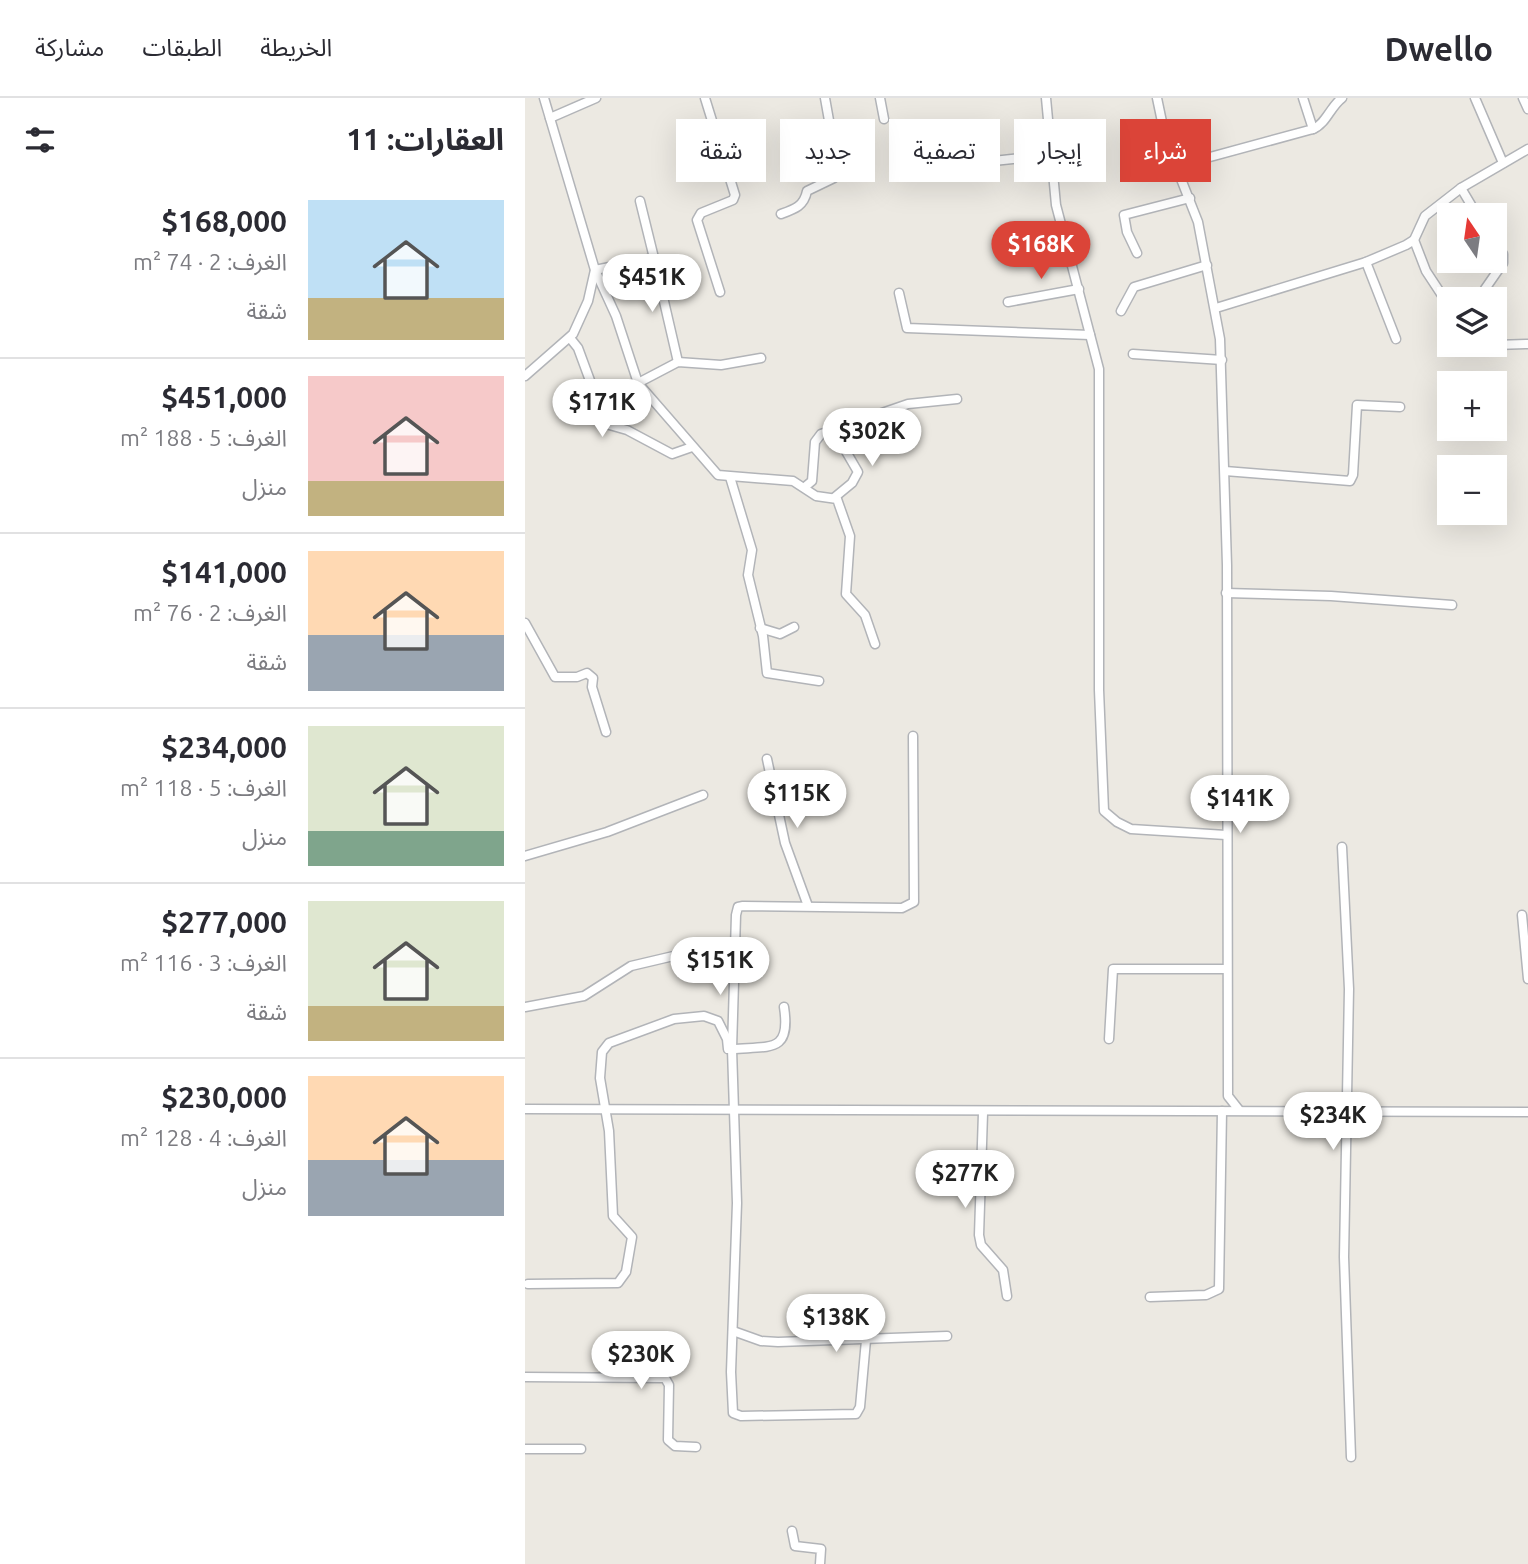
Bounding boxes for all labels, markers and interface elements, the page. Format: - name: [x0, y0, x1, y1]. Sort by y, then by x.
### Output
- text: Dwello: [1385, 30, 1493, 67]
- text: مشاركة: [35, 34, 104, 61]
- text: الطبقات: [142, 34, 222, 61]
- text: الخريطة: [260, 34, 332, 61]
- chip: شقة: [676, 119, 766, 182]
- chip: جديد: [780, 119, 875, 182]
- chip: تصفية: [889, 119, 1000, 182]
- chip: إيجار: [1014, 119, 1106, 182]
- chip: شراء: [1120, 119, 1211, 182]
- icon: filters: [21, 121, 59, 159]
- text: العقارات: 11: [346, 122, 504, 156]
- north arrow: [1437, 203, 1507, 273]
- map controls: [1437, 203, 1507, 525]
- text: $168,000: [161, 204, 287, 238]
- pin: $168K: [992, 222, 1090, 281]
- icon: home: [364, 228, 448, 312]
- text: $168K: [1007, 231, 1075, 256]
- text: الغرف: 2 · 74 m²: [133, 249, 287, 274]
- pin: $451K: [603, 254, 701, 314]
- text: $451K: [618, 264, 686, 289]
- button: layers: [1437, 287, 1507, 357]
- text: شقة: [246, 298, 287, 323]
- button: +: [1437, 371, 1507, 441]
- text: $451,000: [161, 380, 287, 414]
- pin: $171K: [553, 380, 651, 439]
- text: $171K: [568, 389, 636, 414]
- icon: home: [364, 404, 448, 488]
- pin: $302K: [823, 408, 921, 468]
- text: $302K: [838, 418, 906, 443]
- text: الغرف: 5 · 188 m²: [120, 425, 287, 450]
- button: −: [1437, 455, 1507, 525]
- text: منزل: [242, 474, 287, 499]
- text: $141,000: [161, 555, 287, 589]
- icon: home: [364, 579, 448, 663]
- text: الغرف: 2 · 76 m²: [133, 600, 287, 625]
- text: شقة: [246, 649, 287, 674]
- text: $234,000: [161, 730, 287, 764]
- icon: home: [364, 754, 448, 838]
- pin: $115K: [748, 770, 846, 830]
- text: الغرف: 5 · 118 m²: [120, 775, 287, 800]
- pin: $141K: [1191, 776, 1289, 835]
- text: $115K: [763, 780, 831, 805]
- text: $141K: [1206, 785, 1274, 810]
- text: منزل: [242, 824, 287, 849]
- text: $277,000: [161, 905, 287, 939]
- icon: home: [364, 929, 448, 1013]
- pin: $151K: [671, 937, 769, 997]
- text: $151K: [686, 947, 754, 972]
- text: الغرف: 3 · 116 m²: [120, 950, 287, 975]
- text: شقة: [246, 999, 287, 1024]
- text: $230,000: [161, 1080, 287, 1114]
- pin: $234K: [1284, 1093, 1382, 1152]
- text: $234K: [1299, 1102, 1367, 1127]
- icon: home: [364, 1104, 448, 1188]
- text: الغرف: 4 · 128 m²: [120, 1125, 287, 1150]
- pin: $277K: [916, 1150, 1014, 1210]
- text: $277K: [931, 1160, 999, 1185]
- text: منزل: [242, 1174, 287, 1199]
- pin: $138K: [787, 1294, 885, 1354]
- text: $138K: [802, 1304, 870, 1329]
- pin: $230K: [592, 1332, 690, 1391]
- text: $230K: [607, 1341, 675, 1366]

